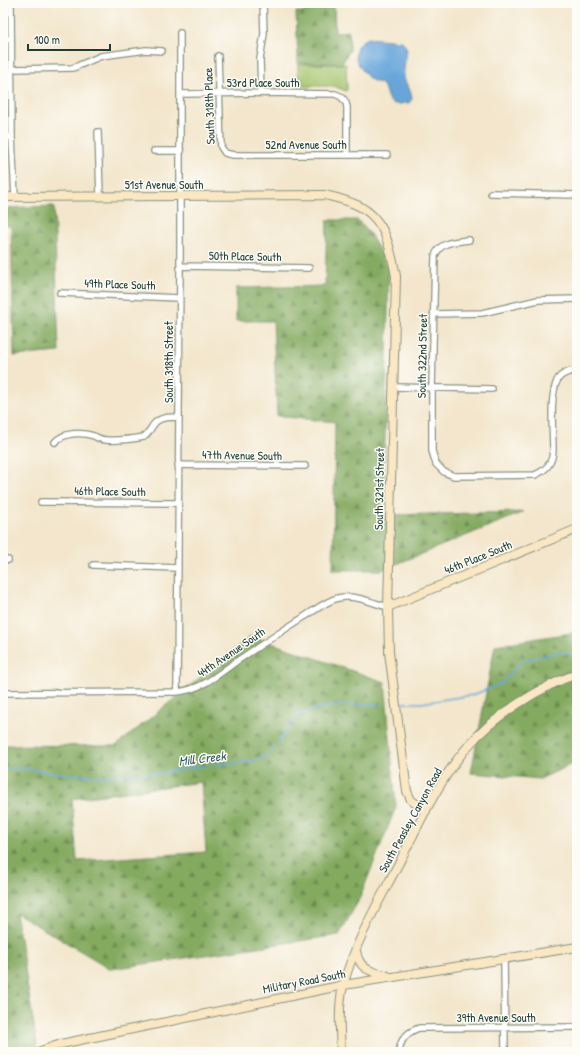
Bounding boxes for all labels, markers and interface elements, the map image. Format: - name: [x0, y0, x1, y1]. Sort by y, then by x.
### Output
- scale bar: [28, 26, 110, 52]
- text: 100 m: [34, 31, 60, 48]
- street label: South 318th Place: [199, 67, 219, 145]
- street label: 53rd Place South: [227, 74, 299, 91]
- street label: 52nd Avenue South: [265, 136, 347, 153]
- street label: 51st Avenue South: [125, 176, 203, 193]
- street label: 50th Place South: [209, 247, 281, 265]
- street label: 49th Place South: [84, 274, 156, 294]
- street label: South 322nd Street: [413, 313, 431, 398]
- street label: South 318th Street: [160, 320, 177, 403]
- street label: 47th Avenue South: [202, 446, 282, 464]
- street label: South 321st Street: [370, 447, 388, 530]
- street label: 46th Place South: [74, 482, 146, 500]
- street label: 46th Place South: [442, 536, 514, 578]
- street label: 44th Avenue South: [194, 623, 268, 681]
- water label: Mill Creek: [178, 746, 228, 770]
- street label: South Peasley Canyon Road: [374, 764, 446, 875]
- street label: Military Road South: [261, 965, 347, 997]
- street label: 39th Avenue South: [456, 1009, 536, 1026]

